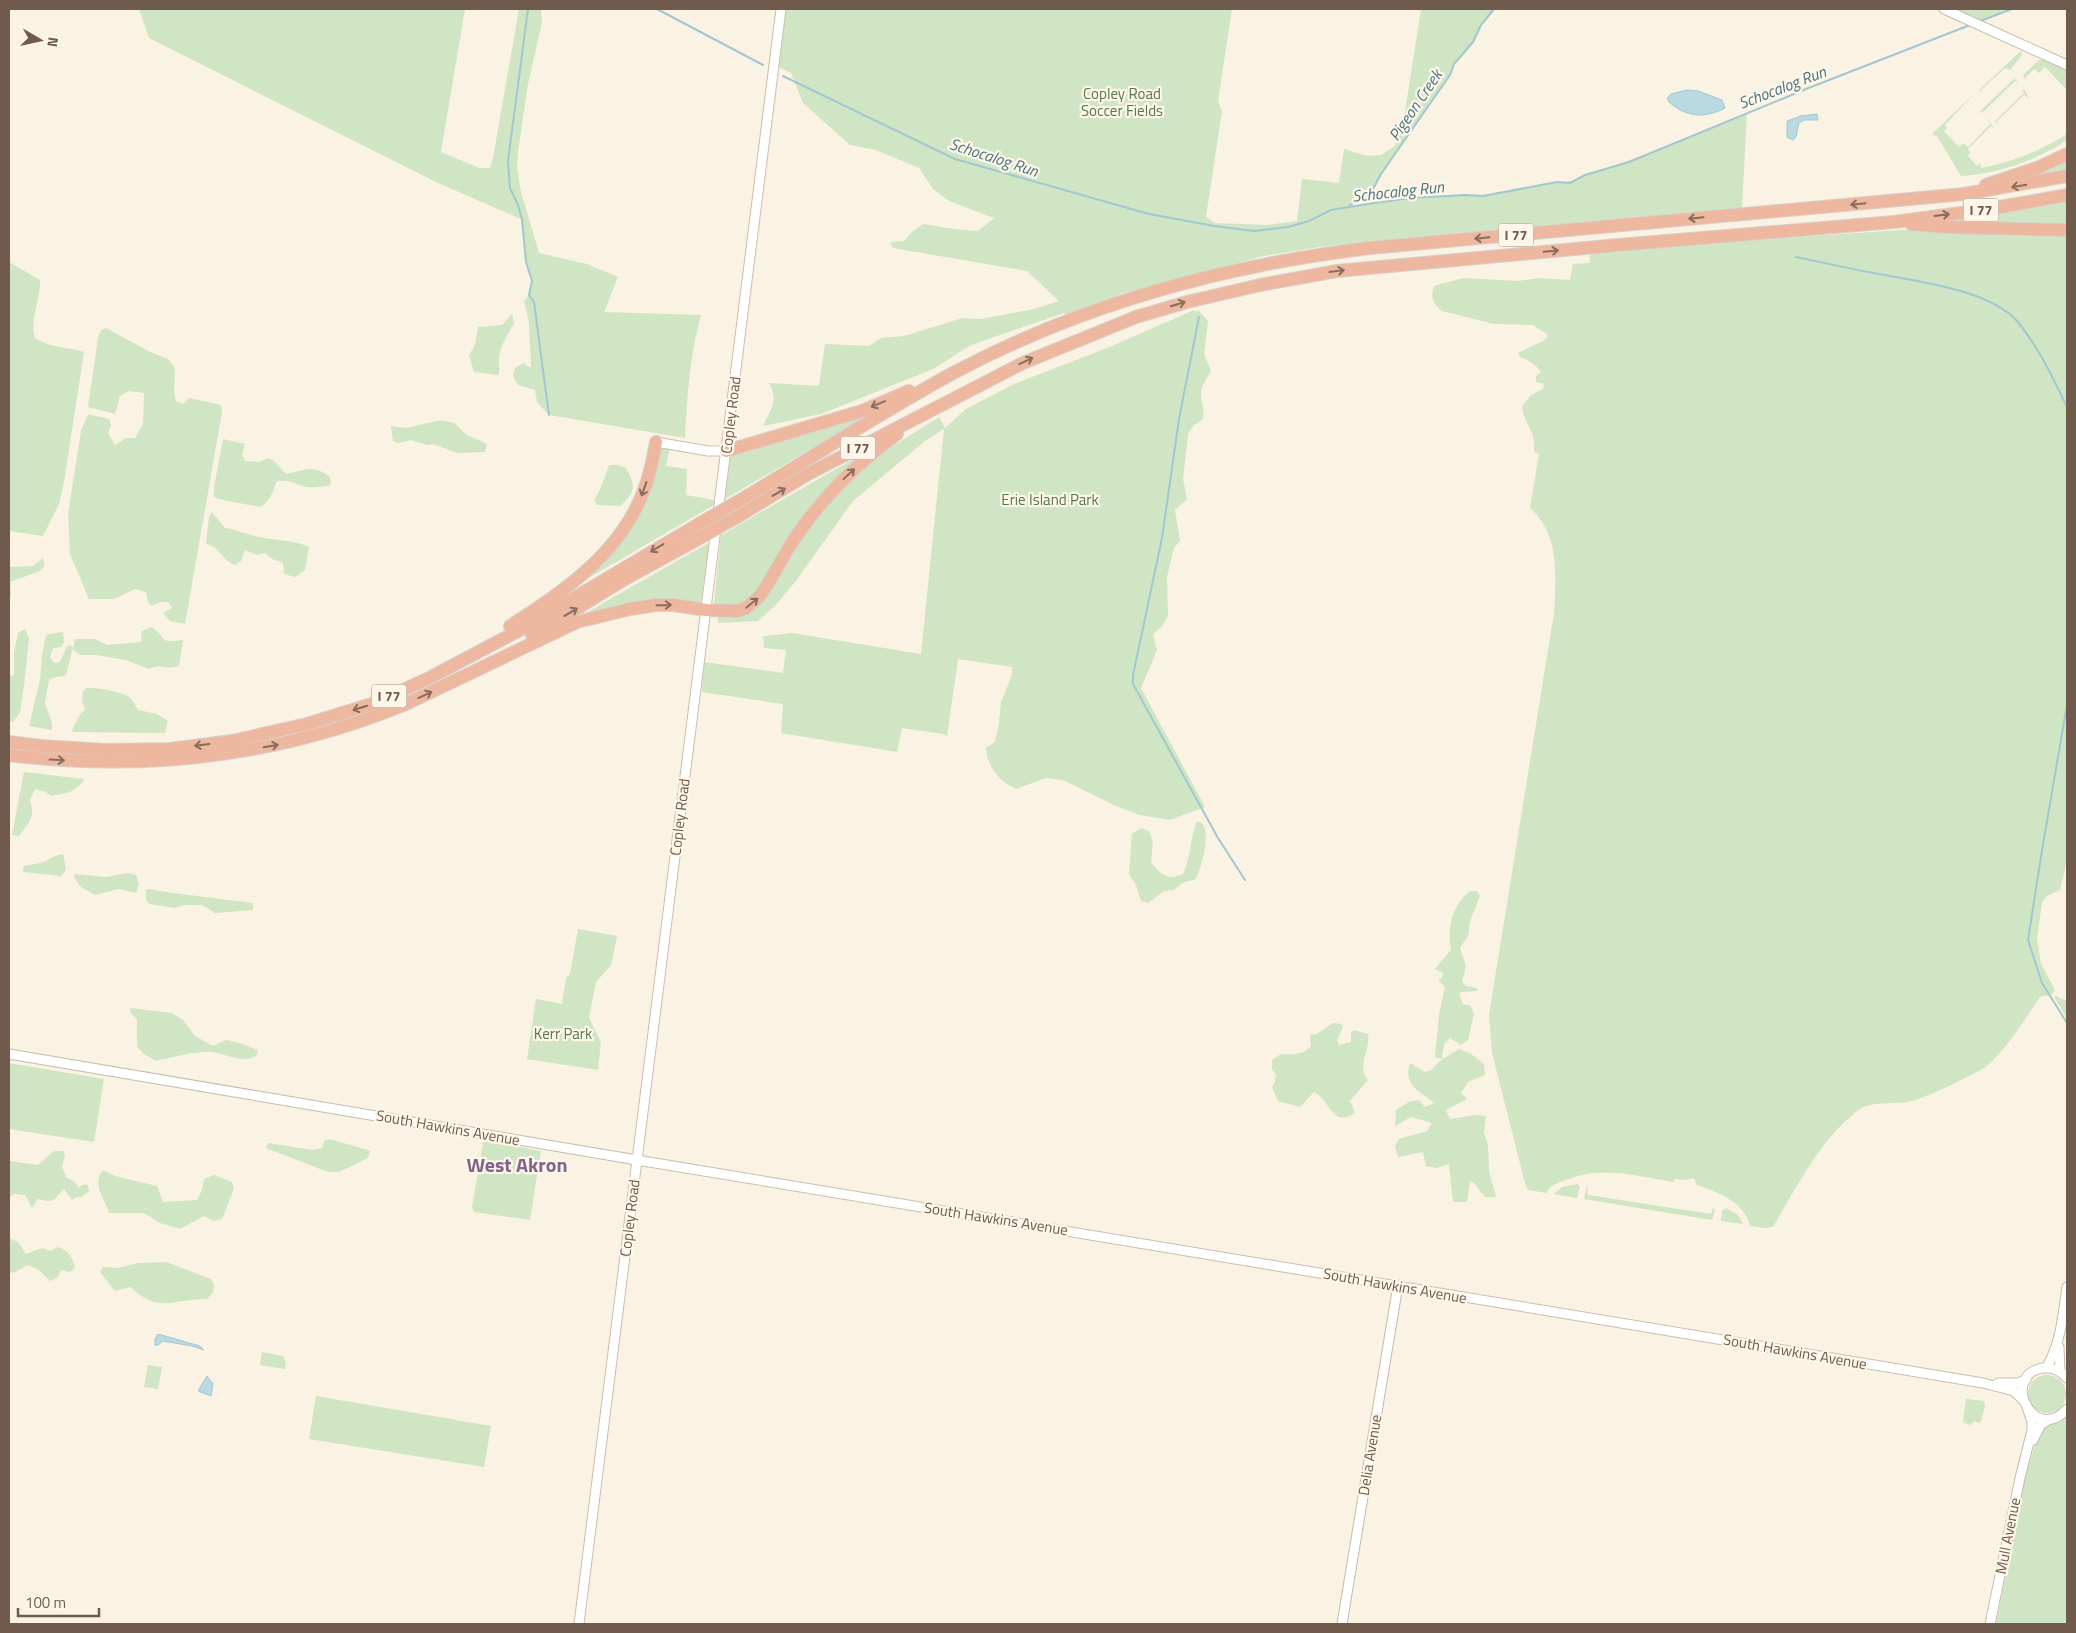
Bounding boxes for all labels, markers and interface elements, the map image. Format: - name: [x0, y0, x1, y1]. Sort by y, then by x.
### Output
- north arrow: [15, 15, 65, 65]
- text: N: [42, 36, 64, 49]
- water label: Schocalog Run: [1735, 59, 1830, 115]
- water label: Pigeon Creek: [1382, 63, 1449, 145]
- park label: Copley Road Soccer Fields: [1081, 82, 1163, 122]
- water label: Schocalog Run: [947, 131, 1042, 183]
- water label: Schocalog Run: [1351, 174, 1446, 208]
- one-way arrow: [2012, 181, 2028, 191]
- road number: I 77: [1964, 198, 1998, 222]
- one-way arrow: [1850, 199, 1866, 209]
- one-way arrow: [1934, 210, 1950, 220]
- one-way arrow: [1689, 213, 1705, 223]
- road number: I 77: [1498, 224, 1534, 246]
- one-way arrow: [1474, 233, 1490, 243]
- one-way arrow: [1543, 246, 1559, 255]
- one-way arrow: [1329, 266, 1345, 276]
- one-way arrow: [1170, 299, 1186, 309]
- one-way arrow: [1018, 356, 1033, 366]
- street label: Copley Road: [714, 375, 747, 455]
- one-way arrow: [871, 400, 886, 409]
- road number: I 77: [840, 436, 876, 459]
- one-way arrow: [843, 468, 856, 480]
- one-way arrow: [639, 481, 648, 496]
- one-way arrow: [771, 487, 785, 497]
- park label: Erie Island Park: [1001, 488, 1099, 511]
- one-way arrow: [651, 544, 665, 554]
- one-way arrow: [745, 598, 759, 608]
- one-way arrow: [655, 600, 671, 610]
- one-way arrow: [564, 606, 578, 616]
- road number: I 77: [372, 684, 406, 708]
- one-way arrow: [417, 690, 432, 699]
- one-way arrow: [353, 703, 369, 713]
- one-way arrow: [195, 740, 211, 750]
- one-way arrow: [263, 740, 279, 750]
- one-way arrow: [49, 756, 65, 765]
- street label: Copley Road: [663, 777, 696, 857]
- park label: Kerr Park: [534, 1022, 592, 1045]
- street label: South Hawkins Avenue: [374, 1104, 522, 1151]
- district label: West Akron: [466, 1149, 568, 1180]
- street label: Copley Road: [613, 1178, 646, 1258]
- street label: South Hawkins Avenue: [922, 1196, 1070, 1241]
- street label: South Hawkins Avenue: [1321, 1262, 1469, 1309]
- street label: South Hawkins Avenue: [1721, 1328, 1869, 1375]
- street label: Delia Avenue: [1352, 1413, 1387, 1497]
- street label: Mull Avenue: [1989, 1496, 2026, 1576]
- scale bar: [18, 1586, 99, 1618]
- text: 100 m: [25, 1591, 66, 1614]

